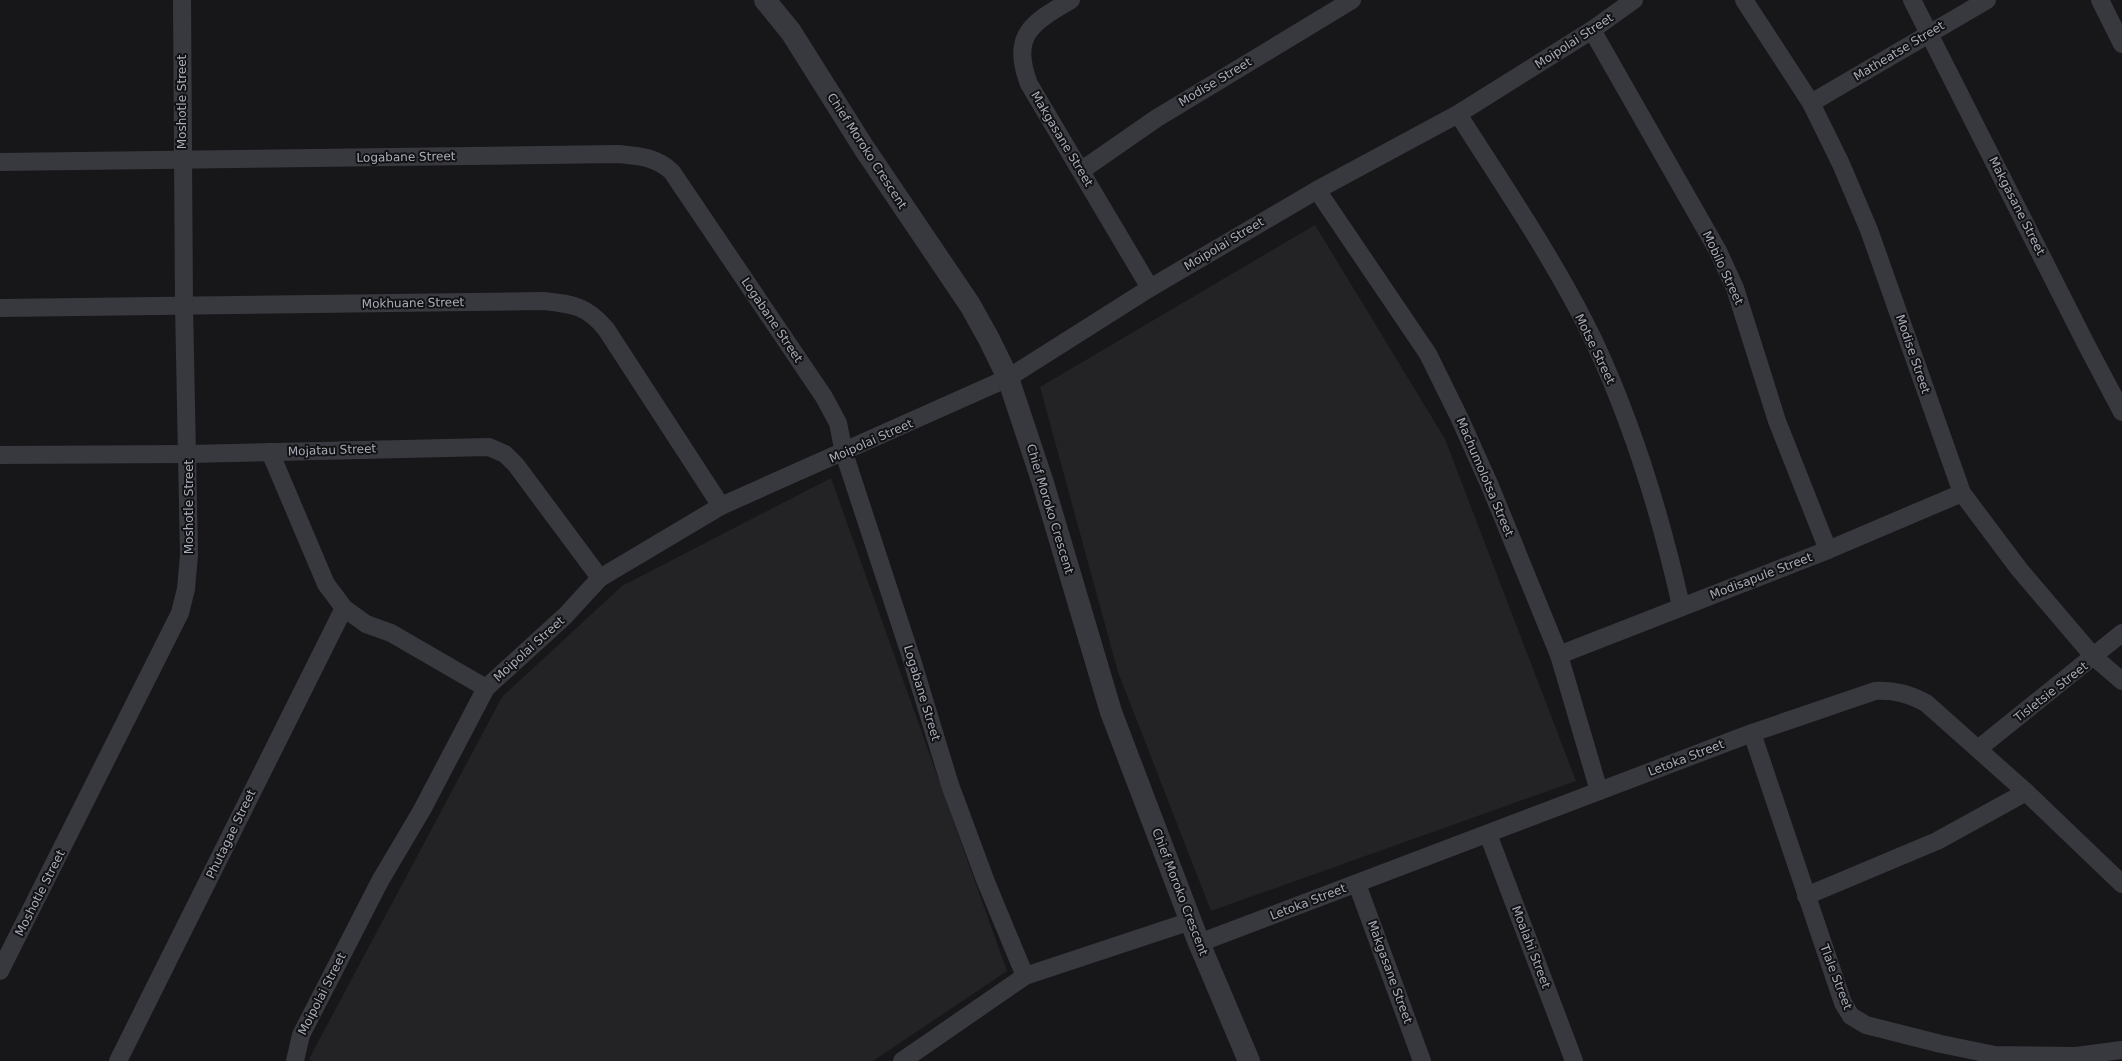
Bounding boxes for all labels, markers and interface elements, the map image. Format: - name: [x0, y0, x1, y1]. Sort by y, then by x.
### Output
- street label: Moipolai Street: [1532, 10, 1616, 71]
- street label: Matheatse Street: [1851, 18, 1947, 84]
- street label: Moshotle Street: [175, 54, 189, 149]
- street label: Modise Street: [1176, 55, 1254, 109]
- street label: Makgasane Street: [1028, 89, 1096, 189]
- street label: Chief Moroko Crescent: [824, 91, 910, 212]
- street label: Logabane Street: [356, 149, 456, 165]
- street label: Makgasane Street: [1986, 154, 2048, 258]
- street label: Moipolai Street: [1182, 215, 1267, 273]
- street label: Mobilo Street: [1700, 229, 1746, 307]
- street label: Logabane Street: [739, 275, 806, 365]
- street label: Mokhuane Street: [362, 295, 465, 311]
- street label: Motse Street: [1572, 312, 1618, 387]
- street label: Modise Street: [1893, 313, 1933, 396]
- street label: Machumolotsa Street: [1454, 415, 1517, 539]
- street label: Moipolai Street: [827, 416, 915, 466]
- street label: Mojatau Street: [288, 441, 377, 459]
- street label: Chief Moroko Crescent: [1024, 442, 1077, 576]
- street label: Moshotle Street: [182, 459, 196, 554]
- street label: Modisapule Street: [1708, 550, 1814, 602]
- street label: Moipolai Street: [491, 613, 567, 684]
- street label: Logabane Street: [901, 644, 943, 743]
- street label: Tisletsie Street: [2011, 659, 2091, 726]
- street label: Letoka Street: [1646, 737, 1726, 779]
- street label: Phutagae Street: [203, 787, 259, 881]
- street label: Chief Moroko Crescent: [1149, 826, 1211, 958]
- street label: Moshotle Street: [12, 847, 68, 938]
- street label: Letoka Street: [1268, 881, 1348, 923]
- street label: Moalahi Street: [1509, 904, 1553, 990]
- street label: Makgasane Street: [1365, 919, 1415, 1026]
- street label: Tlale Street: [1817, 941, 1855, 1012]
- street label: Moipolai Street: [295, 950, 349, 1037]

